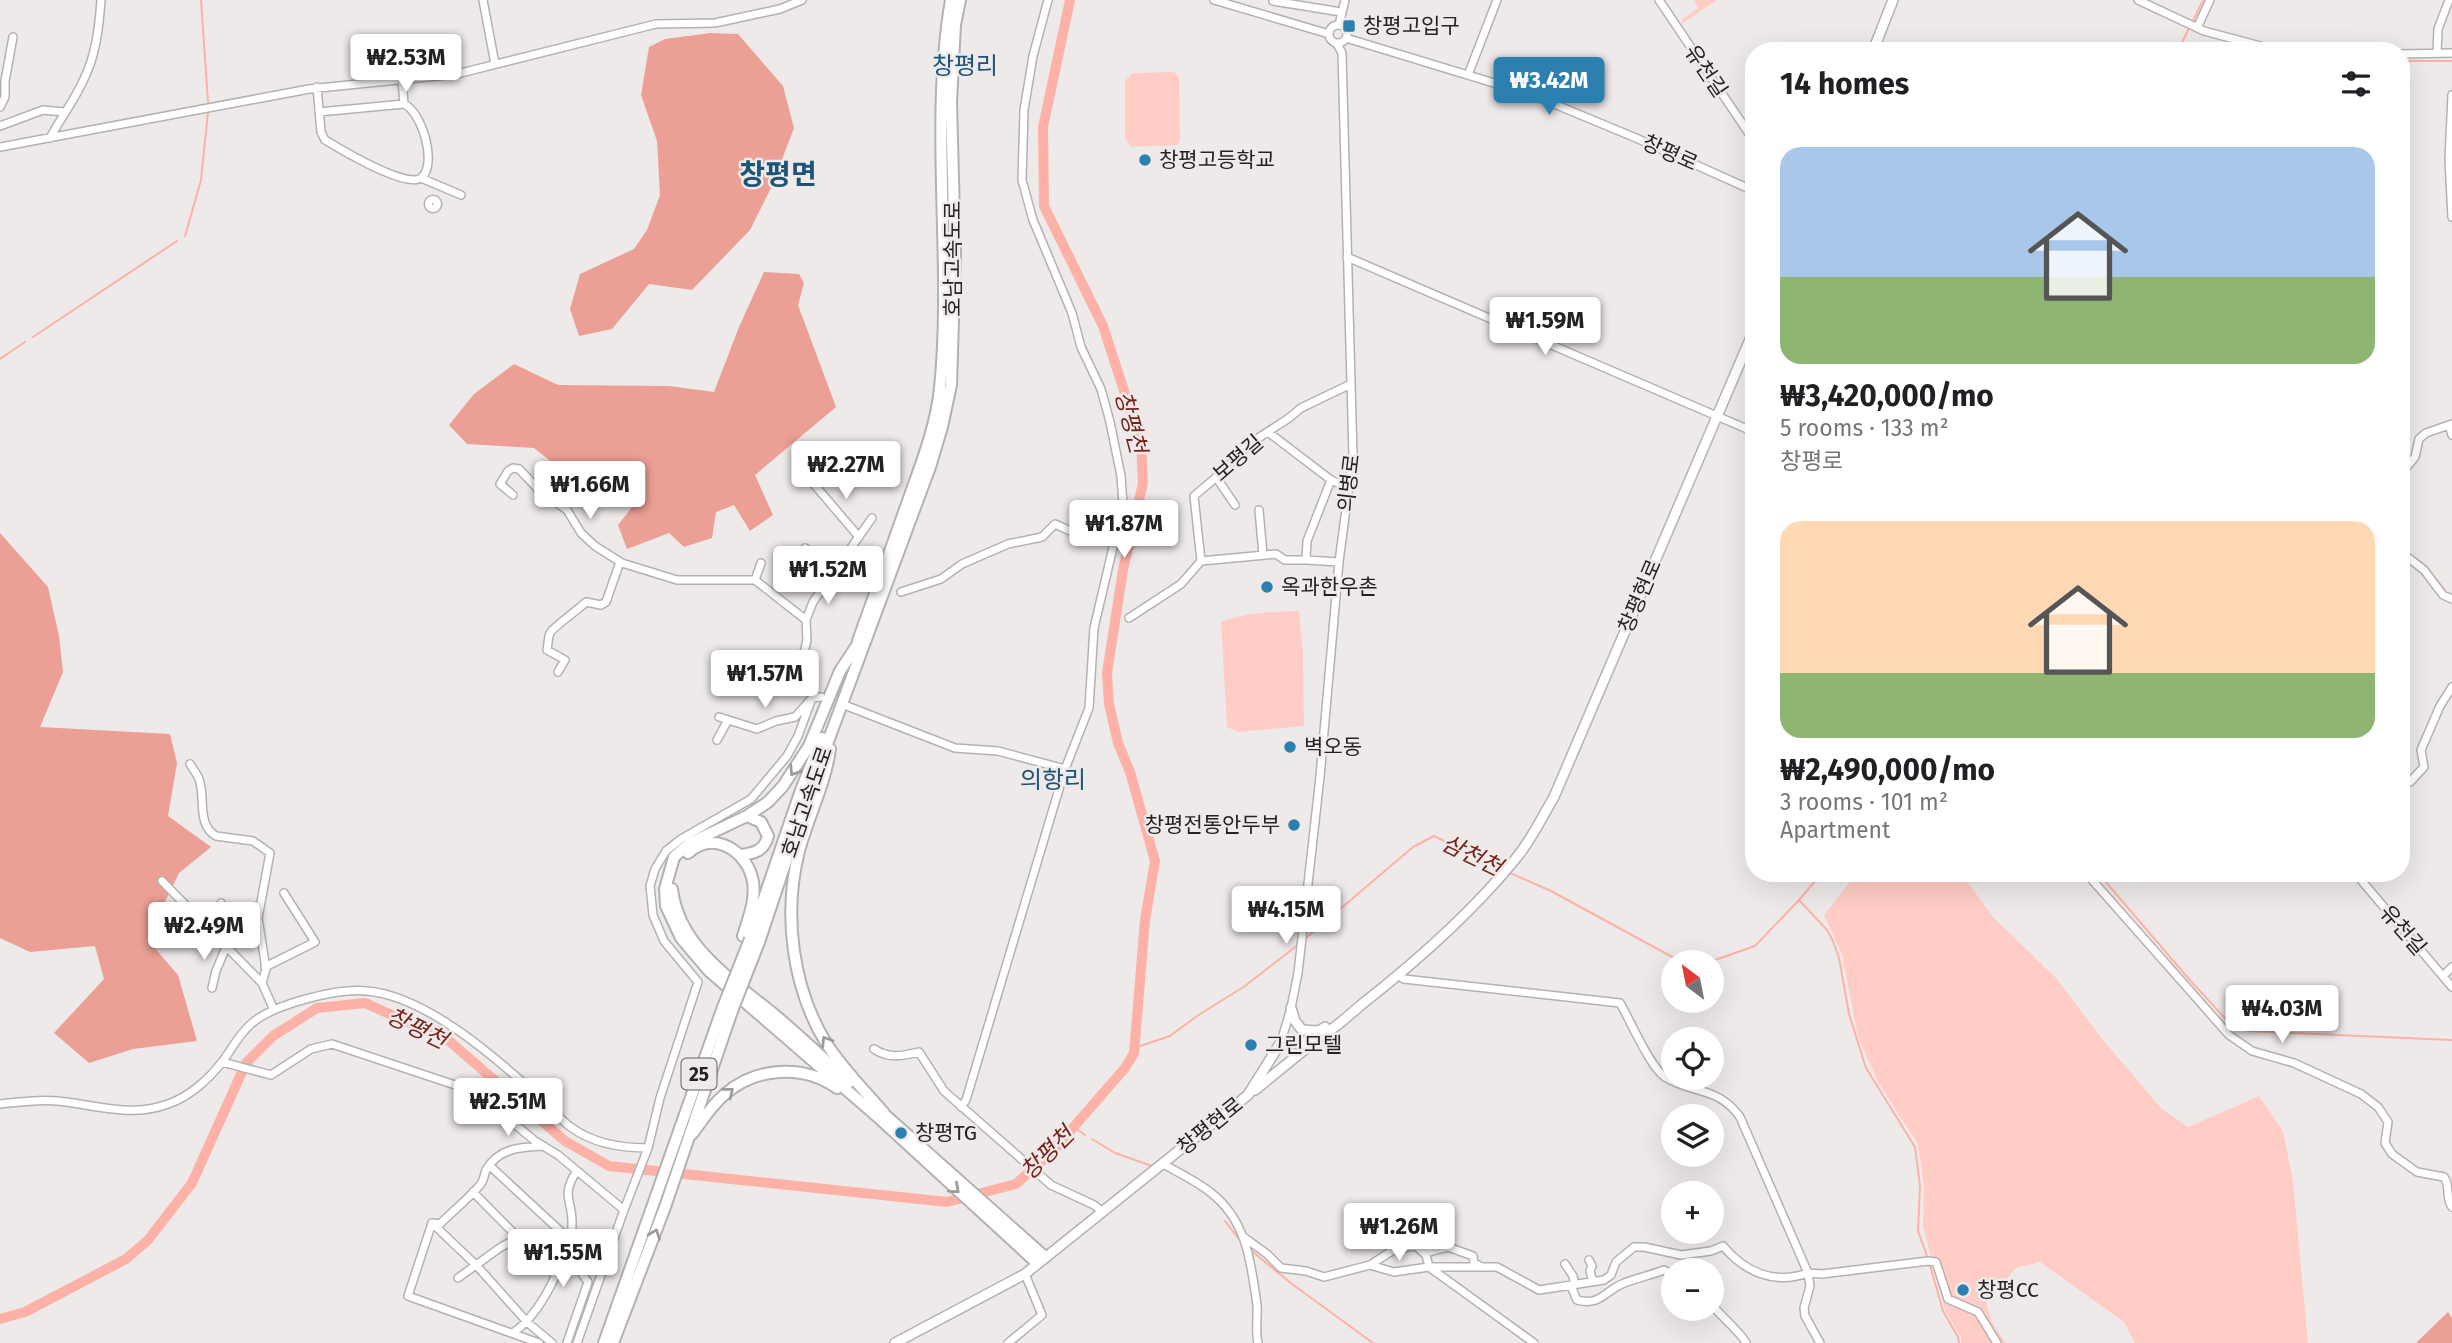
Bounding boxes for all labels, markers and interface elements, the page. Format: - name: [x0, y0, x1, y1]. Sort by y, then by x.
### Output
- place label: 창평고입구: [1363, 13, 1460, 39]
- marker: 창평고입구: [1341, 18, 1357, 34]
- pin: ₩2.53M: [349, 34, 463, 94]
- street label: 유천길: [1679, 40, 1733, 102]
- text: ₩2.53M: [366, 43, 446, 71]
- district label: 창평리: [932, 52, 998, 80]
- pin: ₩3.42M: [1492, 58, 1606, 117]
- icon: filters: [2337, 65, 2375, 103]
- text: ₩3.42M: [1510, 66, 1588, 94]
- text: 14 homes: [1780, 66, 1909, 102]
- street label: 창평로: [1638, 129, 1702, 177]
- place label: 창평고등학교: [1159, 147, 1275, 173]
- marker: 창평고등학교: [1137, 152, 1153, 168]
- district label: 창평면: [739, 158, 817, 191]
- icon: home: [2015, 193, 2141, 319]
- street label: 호남고속도로: [940, 201, 966, 317]
- pin: ₩1.59M: [1488, 298, 1602, 357]
- text: ₩1.59M: [1506, 306, 1584, 334]
- text: ₩3,420,000/mo: [1780, 378, 1994, 414]
- water label: 창평천: [1109, 388, 1153, 459]
- text: 5 rooms · 133 m²: [1780, 414, 1949, 442]
- street label: 보평길: [1208, 429, 1268, 487]
- pin: ₩2.27M: [789, 442, 903, 501]
- text: 창평로: [1780, 447, 1843, 475]
- text: ₩2.27M: [807, 450, 885, 478]
- street label: 의병로: [1333, 453, 1365, 513]
- pin: ₩1.66M: [533, 462, 647, 521]
- text: ₩1.66M: [550, 470, 630, 498]
- pin: ₩1.87M: [1067, 500, 1181, 560]
- text: ₩1.87M: [1085, 509, 1163, 537]
- pin: ₩1.52M: [771, 546, 885, 606]
- text: ₩1.52M: [789, 555, 867, 583]
- street label: 창평현로: [1613, 555, 1667, 637]
- icon: home: [2015, 567, 2141, 693]
- place label: 옥과한우촌: [1281, 574, 1378, 600]
- marker: 옥과한우촌: [1259, 579, 1275, 595]
- pin: ₩1.57M: [708, 650, 822, 710]
- text: ₩1.57M: [727, 659, 803, 687]
- place label: 벽오동: [1304, 734, 1362, 760]
- marker: 벽오동: [1282, 739, 1298, 755]
- street label: 호남고속도로: [776, 743, 838, 861]
- text: ₩2,490,000/mo: [1780, 752, 1995, 788]
- one-way arrow: [789, 763, 802, 776]
- district label: 의항리: [1020, 766, 1086, 794]
- text: 3 rooms · 101 m²: [1780, 788, 1948, 816]
- place label: 창평전통안두부: [1145, 812, 1280, 838]
- text: Apartment: [1780, 816, 1890, 844]
- marker: 창평전통안두부: [1286, 817, 1302, 833]
- water label: 삼천천: [1437, 829, 1509, 883]
- pin: ₩4.15M: [1229, 886, 1343, 946]
- text: ₩4.15M: [1248, 895, 1324, 923]
- street label: 유천길: [2374, 900, 2432, 960]
- pin: ₩2.49M: [147, 902, 261, 962]
- text: ₩2.49M: [164, 911, 244, 939]
- north arrow: [1661, 950, 1724, 1013]
- map controls: [1661, 950, 1724, 1321]
- pin: ₩4.03M: [2225, 986, 2339, 1045]
- text: ₩4.03M: [2242, 994, 2322, 1022]
- water label: 창평천: [382, 1002, 454, 1056]
- button: locate: [1661, 1027, 1724, 1090]
- place label: 그린모텔: [1265, 1032, 1342, 1058]
- one-way arrow: [821, 1035, 834, 1048]
- marker: 그린모텔: [1243, 1037, 1259, 1053]
- road number: 25: [682, 1058, 716, 1090]
- pin: ₩2.51M: [451, 1078, 565, 1138]
- text: ₩2.51M: [470, 1087, 546, 1115]
- one-way arrow: [722, 1088, 734, 1101]
- street label: 창평현로: [1172, 1092, 1248, 1160]
- button: layers: [1661, 1104, 1724, 1167]
- water label: 창평천: [1015, 1119, 1081, 1185]
- place label: 창평TG: [915, 1120, 977, 1146]
- marker: 창평TG: [893, 1125, 909, 1141]
- one-way arrow: [947, 1181, 960, 1193]
- button: +: [1661, 1181, 1724, 1244]
- pin: ₩1.26M: [1342, 1204, 1456, 1263]
- text: ₩1.26M: [1360, 1212, 1438, 1240]
- one-way arrow: [647, 1228, 661, 1240]
- pin: ₩1.55M: [506, 1230, 620, 1289]
- text: ₩1.55M: [524, 1238, 602, 1266]
- button: −: [1661, 1258, 1724, 1321]
- place label: 창평CC: [1977, 1277, 2039, 1303]
- marker: 창평CC: [1955, 1282, 1971, 1298]

